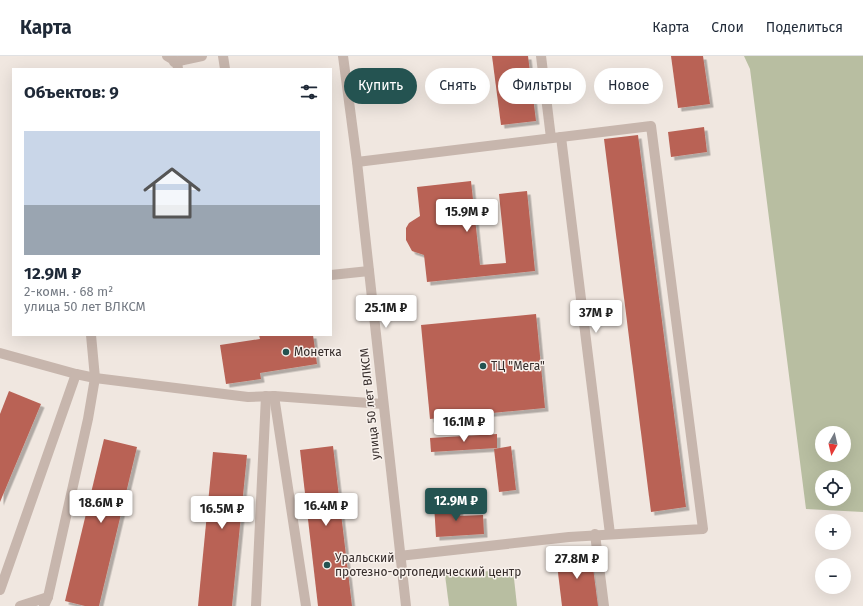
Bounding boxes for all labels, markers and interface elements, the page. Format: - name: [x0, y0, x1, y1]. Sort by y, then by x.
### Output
- text: Карта: [20, 16, 72, 39]
- text: Карта: [652, 19, 689, 36]
- text: Слои: [711, 19, 744, 36]
- text: Поделиться: [766, 19, 843, 36]
- chip: Купить: [344, 68, 417, 104]
- chip: Снять: [425, 68, 490, 104]
- chip: Фильтры: [498, 68, 586, 104]
- chip: Новое: [594, 68, 663, 104]
- icon: filters: [298, 81, 320, 103]
- text: Объектов: 9: [24, 82, 119, 103]
- icon: home: [136, 157, 208, 229]
- pin: 15.9M ₽: [430, 199, 504, 233]
- text: 15.9M ₽: [445, 204, 489, 219]
- text: 12.9M ₽: [24, 263, 81, 284]
- text: 2-комн. · 68 m²: [24, 284, 113, 299]
- pin: 25.1M ₽: [349, 295, 423, 329]
- text: улица 50 лет ВЛКСМ: [24, 299, 146, 314]
- text: 25.1M ₽: [365, 300, 407, 315]
- pin: 37M ₽: [568, 300, 624, 334]
- text: 37M ₽: [579, 305, 613, 320]
- place label: Монетка: [294, 345, 342, 359]
- marker: Монетка: [281, 347, 291, 357]
- street label: улица 50 лет ВЛКСМ: [357, 347, 383, 461]
- place label: ТЦ "Мега": [491, 359, 545, 373]
- marker: ТЦ "Мега": [478, 361, 488, 371]
- pin: 16.1M ₽: [427, 409, 501, 443]
- text: 16.1M ₽: [443, 414, 485, 429]
- north arrow: [815, 426, 851, 462]
- map controls: [815, 426, 851, 594]
- button: locate: [815, 470, 851, 506]
- pin: 12.9M ₽: [419, 488, 493, 522]
- pin: 18.6M ₽: [64, 490, 138, 524]
- pin: 16.4M ₽: [289, 493, 363, 527]
- text: 12.9M ₽: [434, 493, 478, 508]
- text: 18.6M ₽: [79, 495, 123, 510]
- pin: 16.5M ₽: [185, 496, 259, 530]
- text: 16.4M ₽: [304, 498, 348, 513]
- text: 16.5M ₽: [200, 501, 244, 516]
- button: +: [815, 514, 851, 550]
- pin: 27.8M ₽: [540, 546, 614, 580]
- place label: Уральский протезно-ортопедический центр: [335, 551, 521, 579]
- text: 27.8M ₽: [555, 551, 599, 566]
- button: −: [815, 558, 851, 594]
- marker: Уральский протезно-ортопедический центр: [322, 560, 332, 570]

